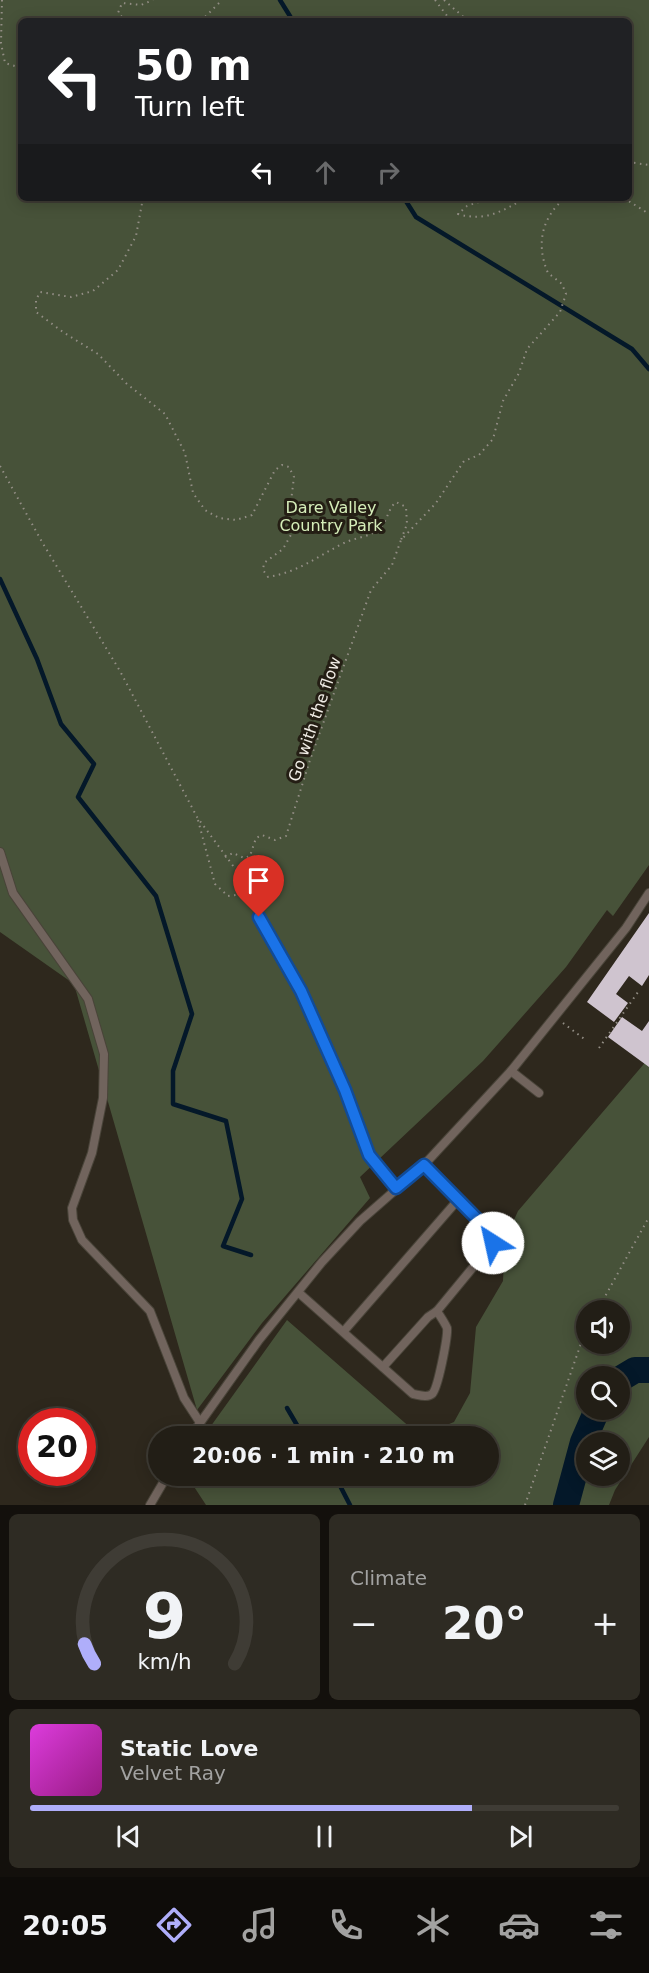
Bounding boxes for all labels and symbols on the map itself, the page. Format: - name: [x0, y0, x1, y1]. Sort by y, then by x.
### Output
- park label: Dare Valley Country Park: [279, 498, 383, 535]
- street label: Go with the flow: [284, 654, 345, 784]
- pin: [233, 855, 284, 917]
- position arrow: [461, 1211, 525, 1275]
- speed limit sign: 20: [18, 1408, 96, 1486]

